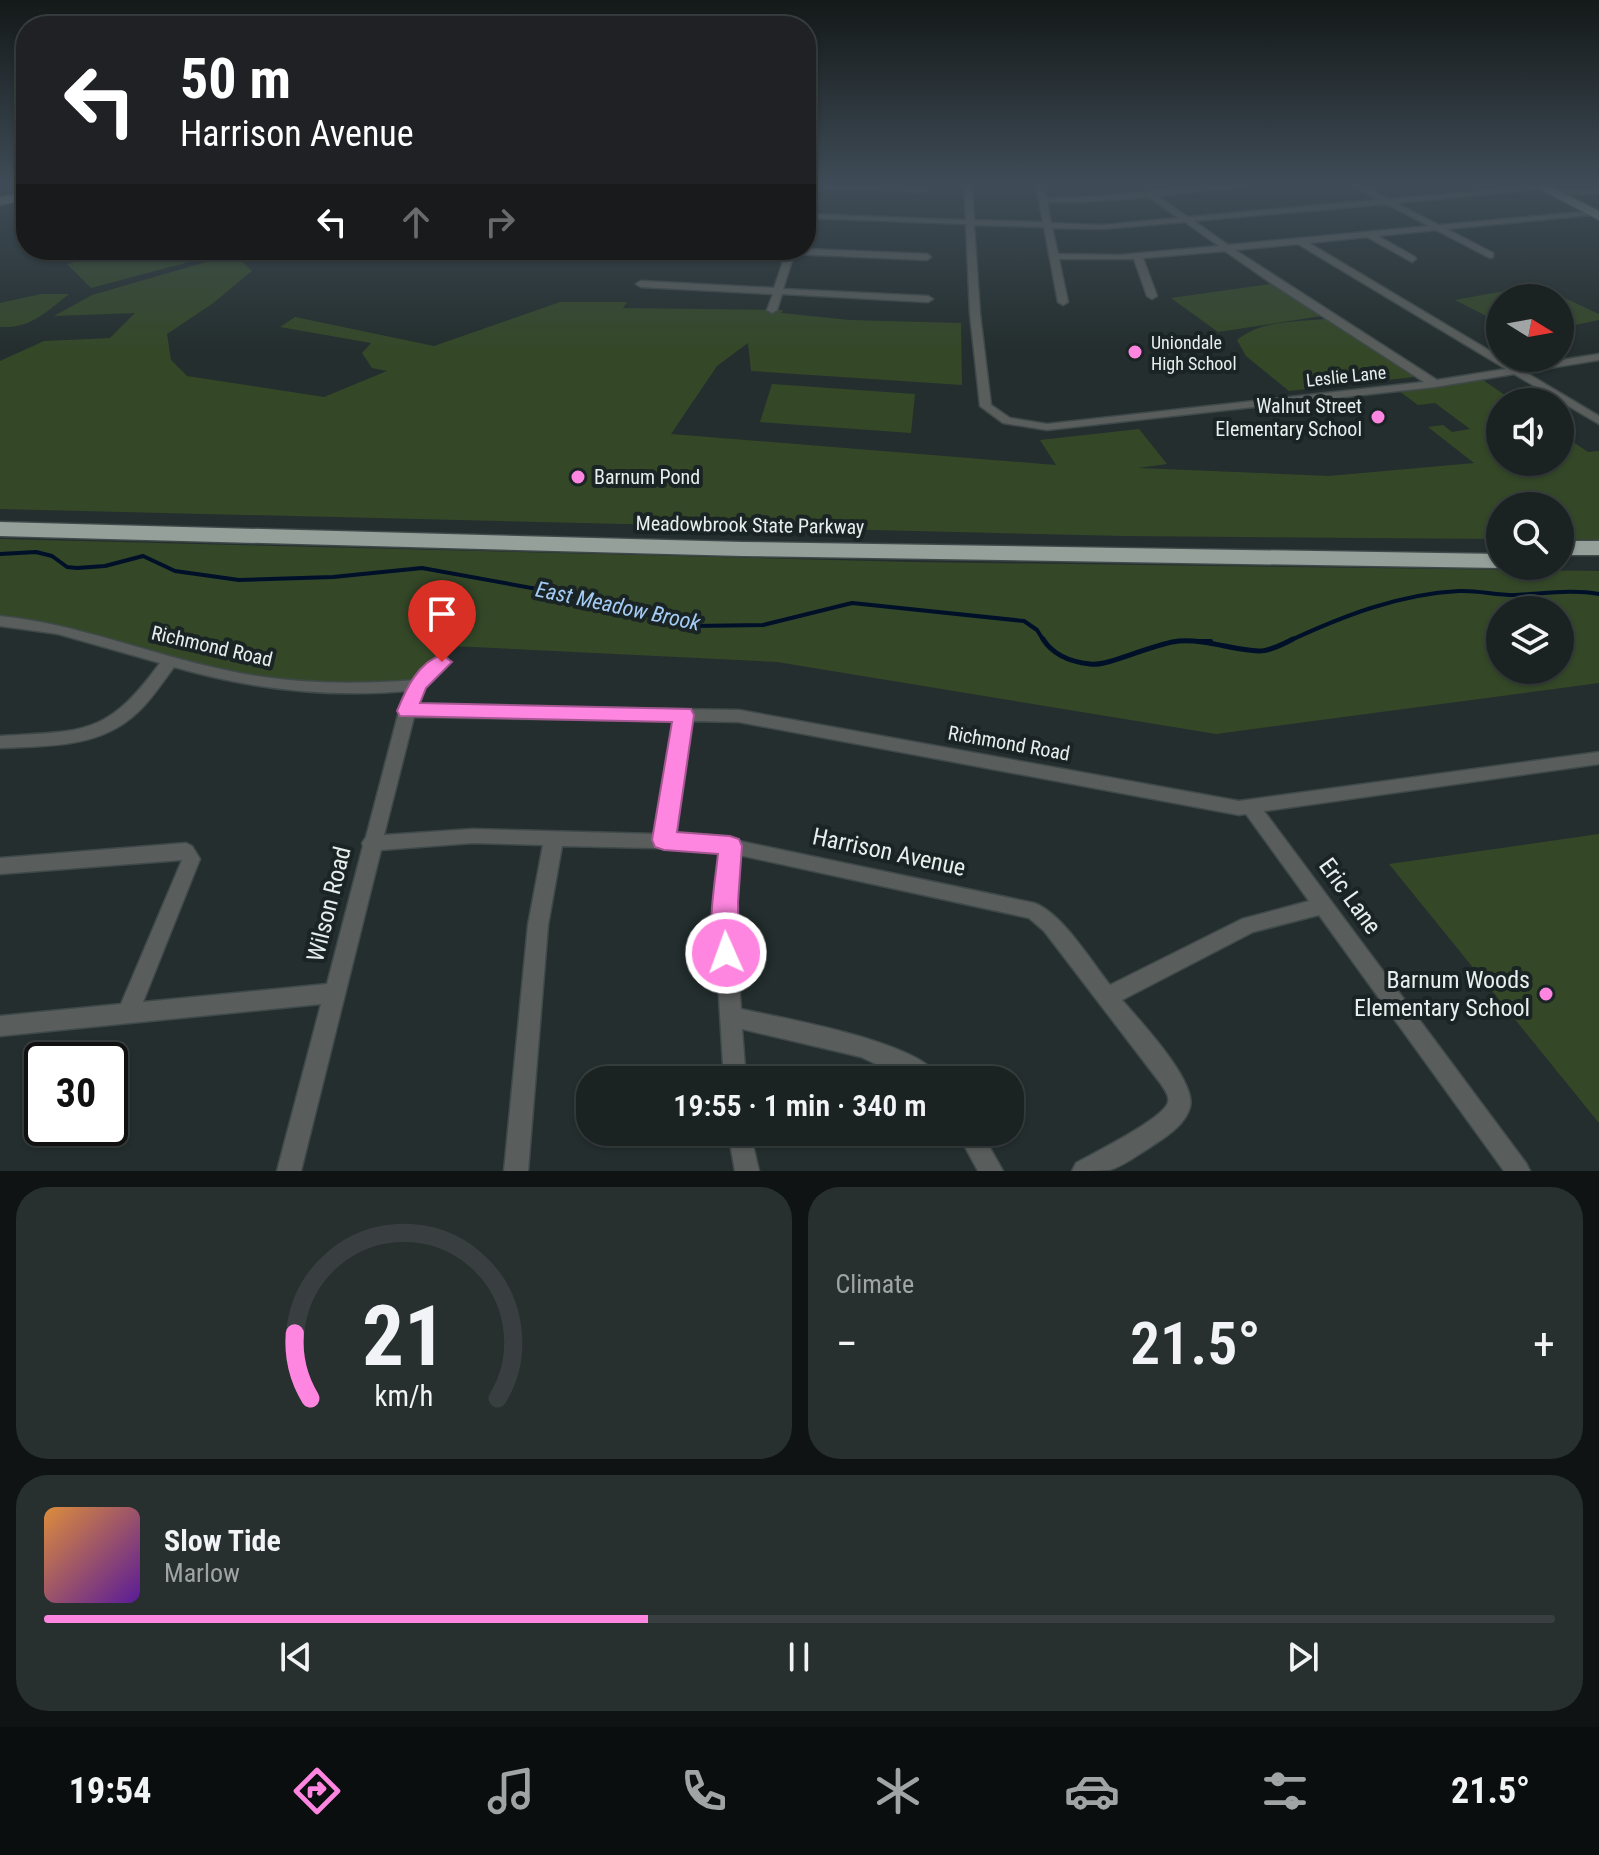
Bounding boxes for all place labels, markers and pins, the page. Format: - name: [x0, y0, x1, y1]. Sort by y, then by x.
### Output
- place label: Uniondale High School: [1151, 332, 1237, 374]
- marker: Uniondale High School: [1126, 343, 1144, 361]
- place label: Walnut Street Elementary School: [1215, 394, 1362, 441]
- marker: Walnut Street Elementary School: [1369, 408, 1387, 426]
- place label: Barnum Pond: [594, 465, 700, 489]
- marker: Barnum Pond: [569, 468, 587, 486]
- pin: [408, 580, 476, 662]
- place label: Barnum Woods Elementary School: [1354, 966, 1530, 1022]
- marker: Barnum Woods Elementary School: [1537, 985, 1555, 1003]

